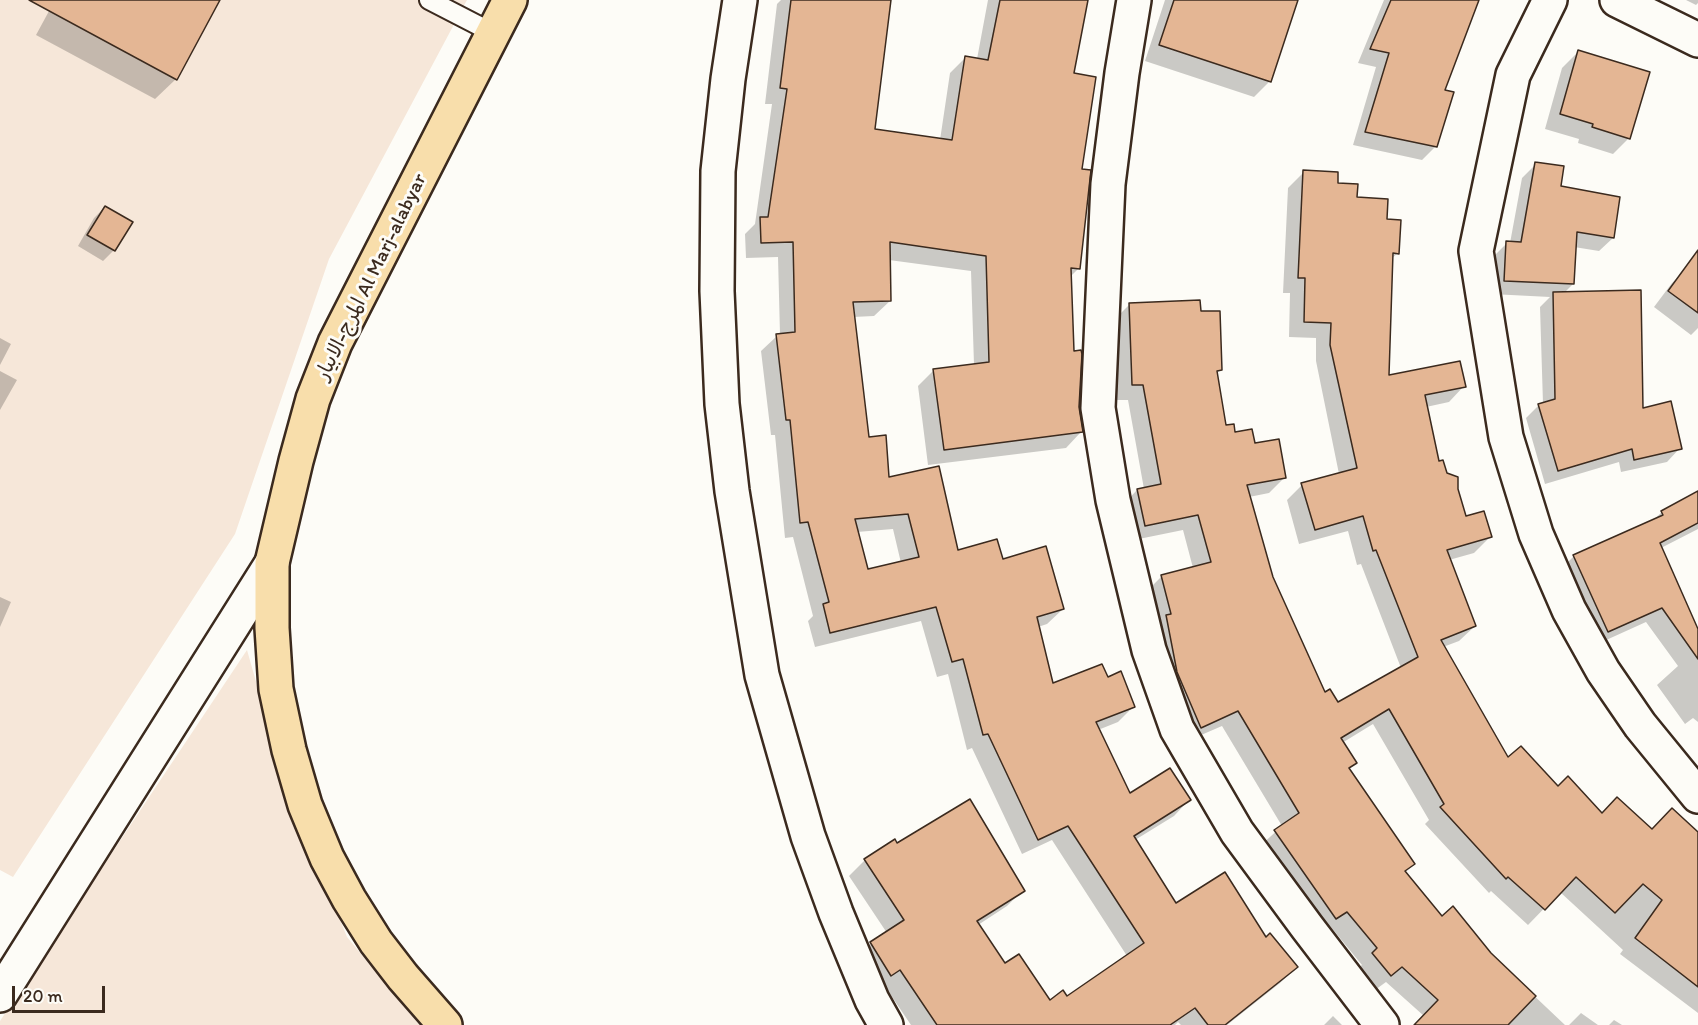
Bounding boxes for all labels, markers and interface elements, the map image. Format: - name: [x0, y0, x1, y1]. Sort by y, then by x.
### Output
- street label: المرج-الابيار Al Marj-alabyar: [311, 170, 433, 384]
- scale bar: [15, 974, 108, 1012]
- text: 20 m: [23, 985, 63, 1007]

